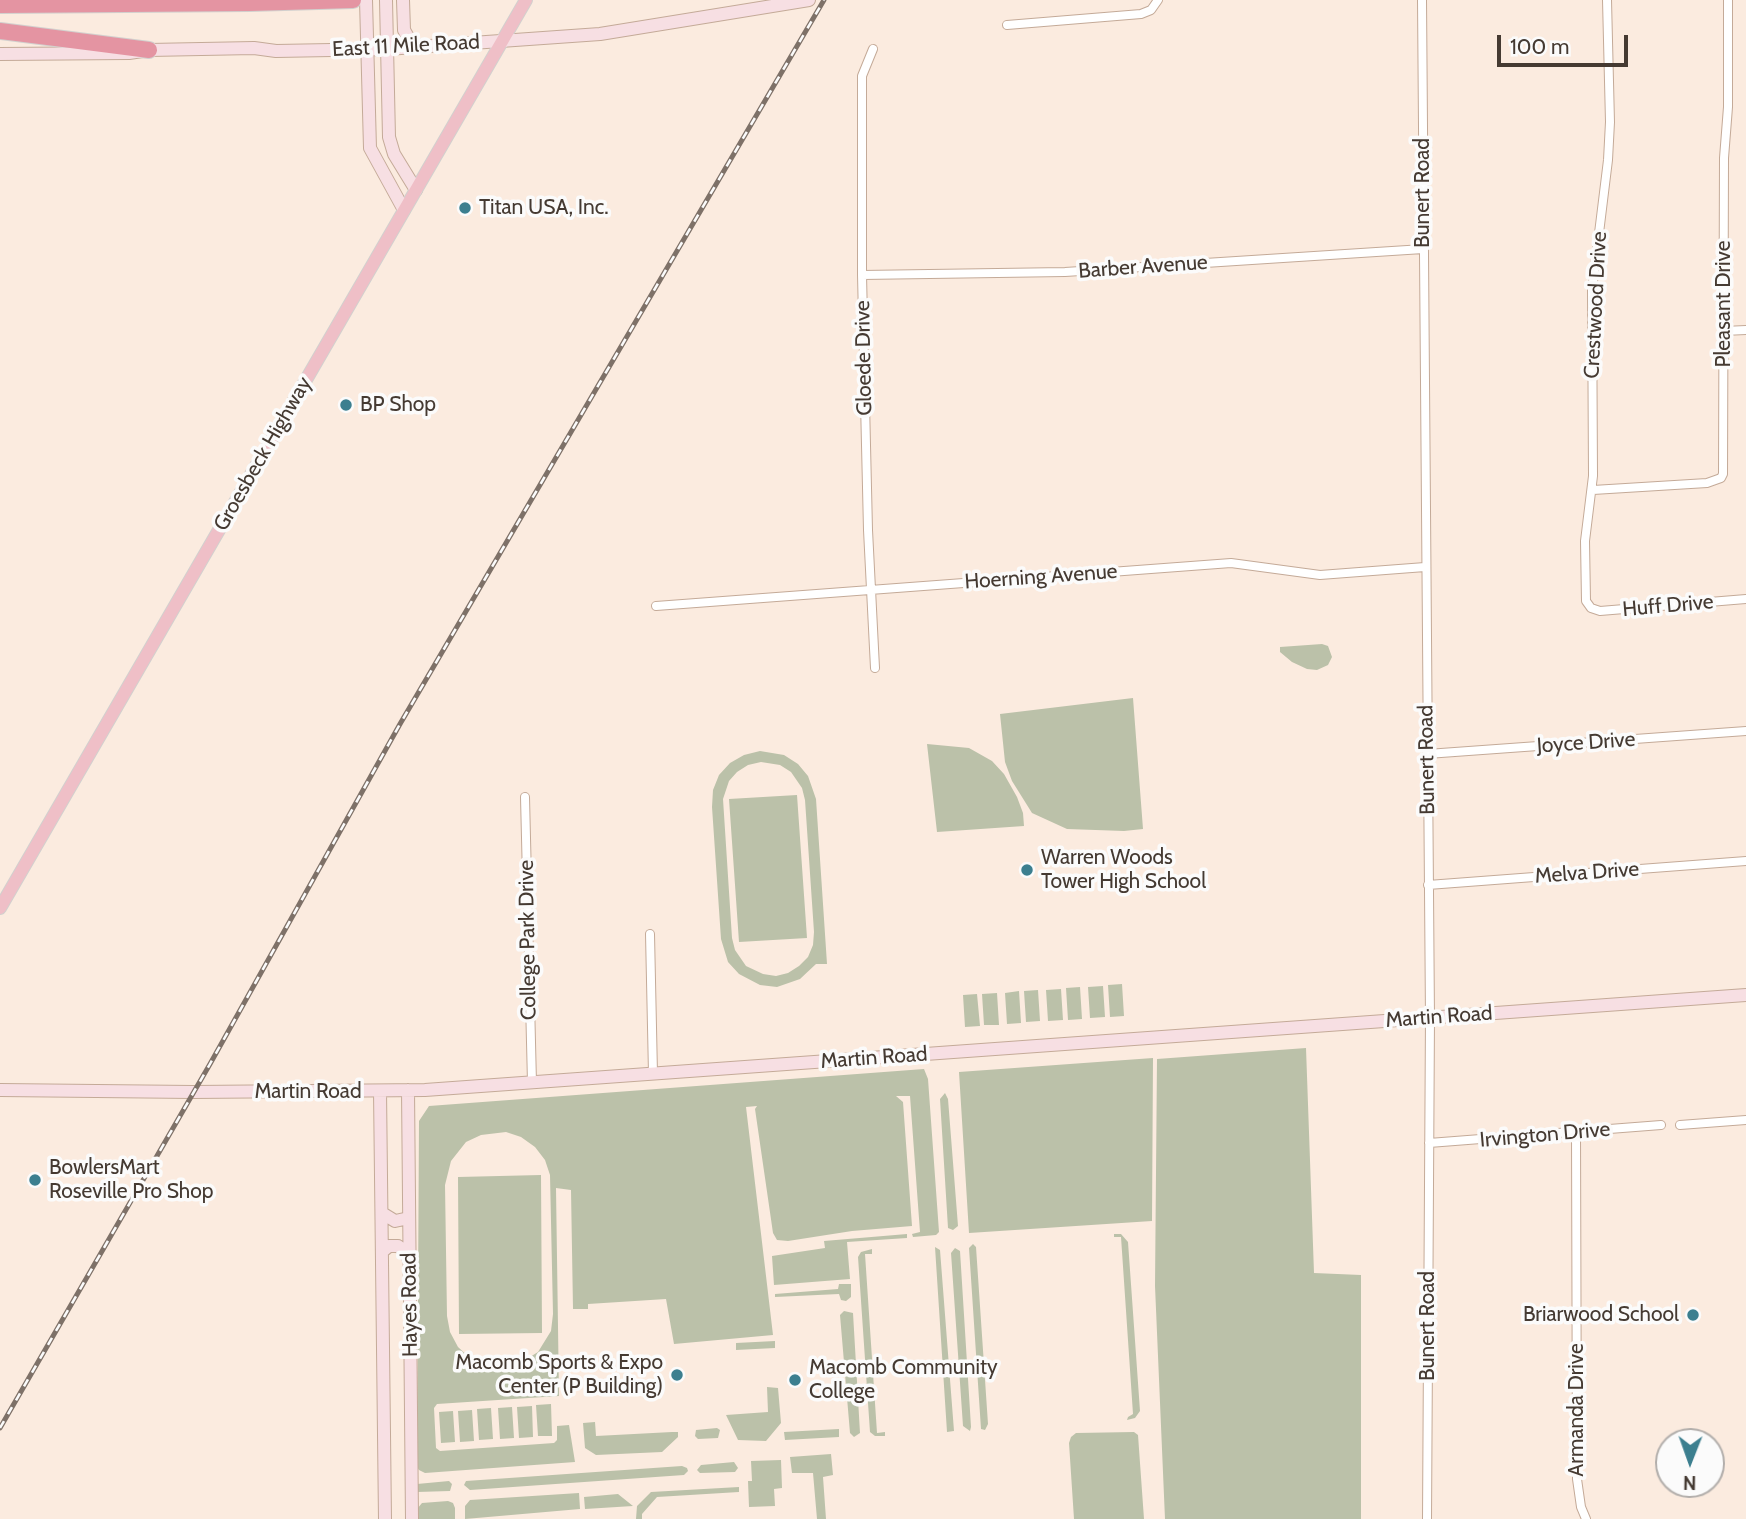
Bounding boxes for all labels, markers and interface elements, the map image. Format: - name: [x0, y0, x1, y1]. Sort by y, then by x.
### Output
- scale bar: [1501, 21, 1632, 65]
- street label: East 11 Mile Road: [332, 30, 480, 62]
- text: 100 m: [1510, 34, 1569, 59]
- street label: Bunert Road: [1410, 138, 1436, 248]
- place label: Titan USA, Inc.: [479, 195, 609, 221]
- marker: Titan USA, Inc.: [457, 200, 473, 216]
- street label: Crestwood Drive: [1580, 231, 1612, 379]
- street label: Pleasant Drive: [1711, 241, 1737, 367]
- street label: Barber Avenue: [1077, 250, 1209, 284]
- street label: Gloede Drive: [850, 300, 878, 416]
- street label: Groesbeck Highway: [209, 373, 317, 535]
- place label: BP Shop: [360, 392, 436, 418]
- marker: BP Shop: [338, 397, 354, 413]
- street label: Hoerning Avenue: [964, 559, 1118, 595]
- street label: Huff Drive: [1621, 589, 1715, 623]
- street label: Bunert Road: [1413, 705, 1441, 815]
- street label: Joyce Drive: [1536, 727, 1636, 759]
- place label: Warren Woods Tower High School: [1041, 845, 1206, 895]
- street label: Melva Drive: [1534, 857, 1640, 889]
- street label: College Park Drive: [514, 860, 542, 1020]
- marker: Warren Woods Tower High School: [1019, 862, 1035, 878]
- street label: Martin Road: [1385, 1001, 1493, 1033]
- street label: Martin Road: [820, 1042, 928, 1074]
- street label: Martin Road: [254, 1079, 362, 1105]
- street label: Irvington Drive: [1479, 1117, 1611, 1153]
- place label: BowlersMart Roseville Pro Shop: [49, 1155, 213, 1205]
- marker: BowlersMart Roseville Pro Shop: [27, 1172, 43, 1188]
- street label: Hayes Road: [396, 1253, 424, 1357]
- street label: Bunert Road: [1415, 1271, 1441, 1381]
- place label: Briarwood School: [1523, 1302, 1679, 1328]
- marker: Briarwood School: [1685, 1307, 1701, 1323]
- street label: Armanda Drive: [1564, 1343, 1590, 1477]
- place label: Macomb Sports & Expo Center (P Building): [455, 1350, 663, 1400]
- place label: Macomb Community College: [809, 1355, 998, 1405]
- marker: Macomb Sports & Expo Center (P Building): [669, 1367, 685, 1383]
- marker: Macomb Community College: [787, 1372, 803, 1388]
- north arrow: [1655, 1428, 1725, 1498]
- text: N: [1683, 1471, 1697, 1494]

